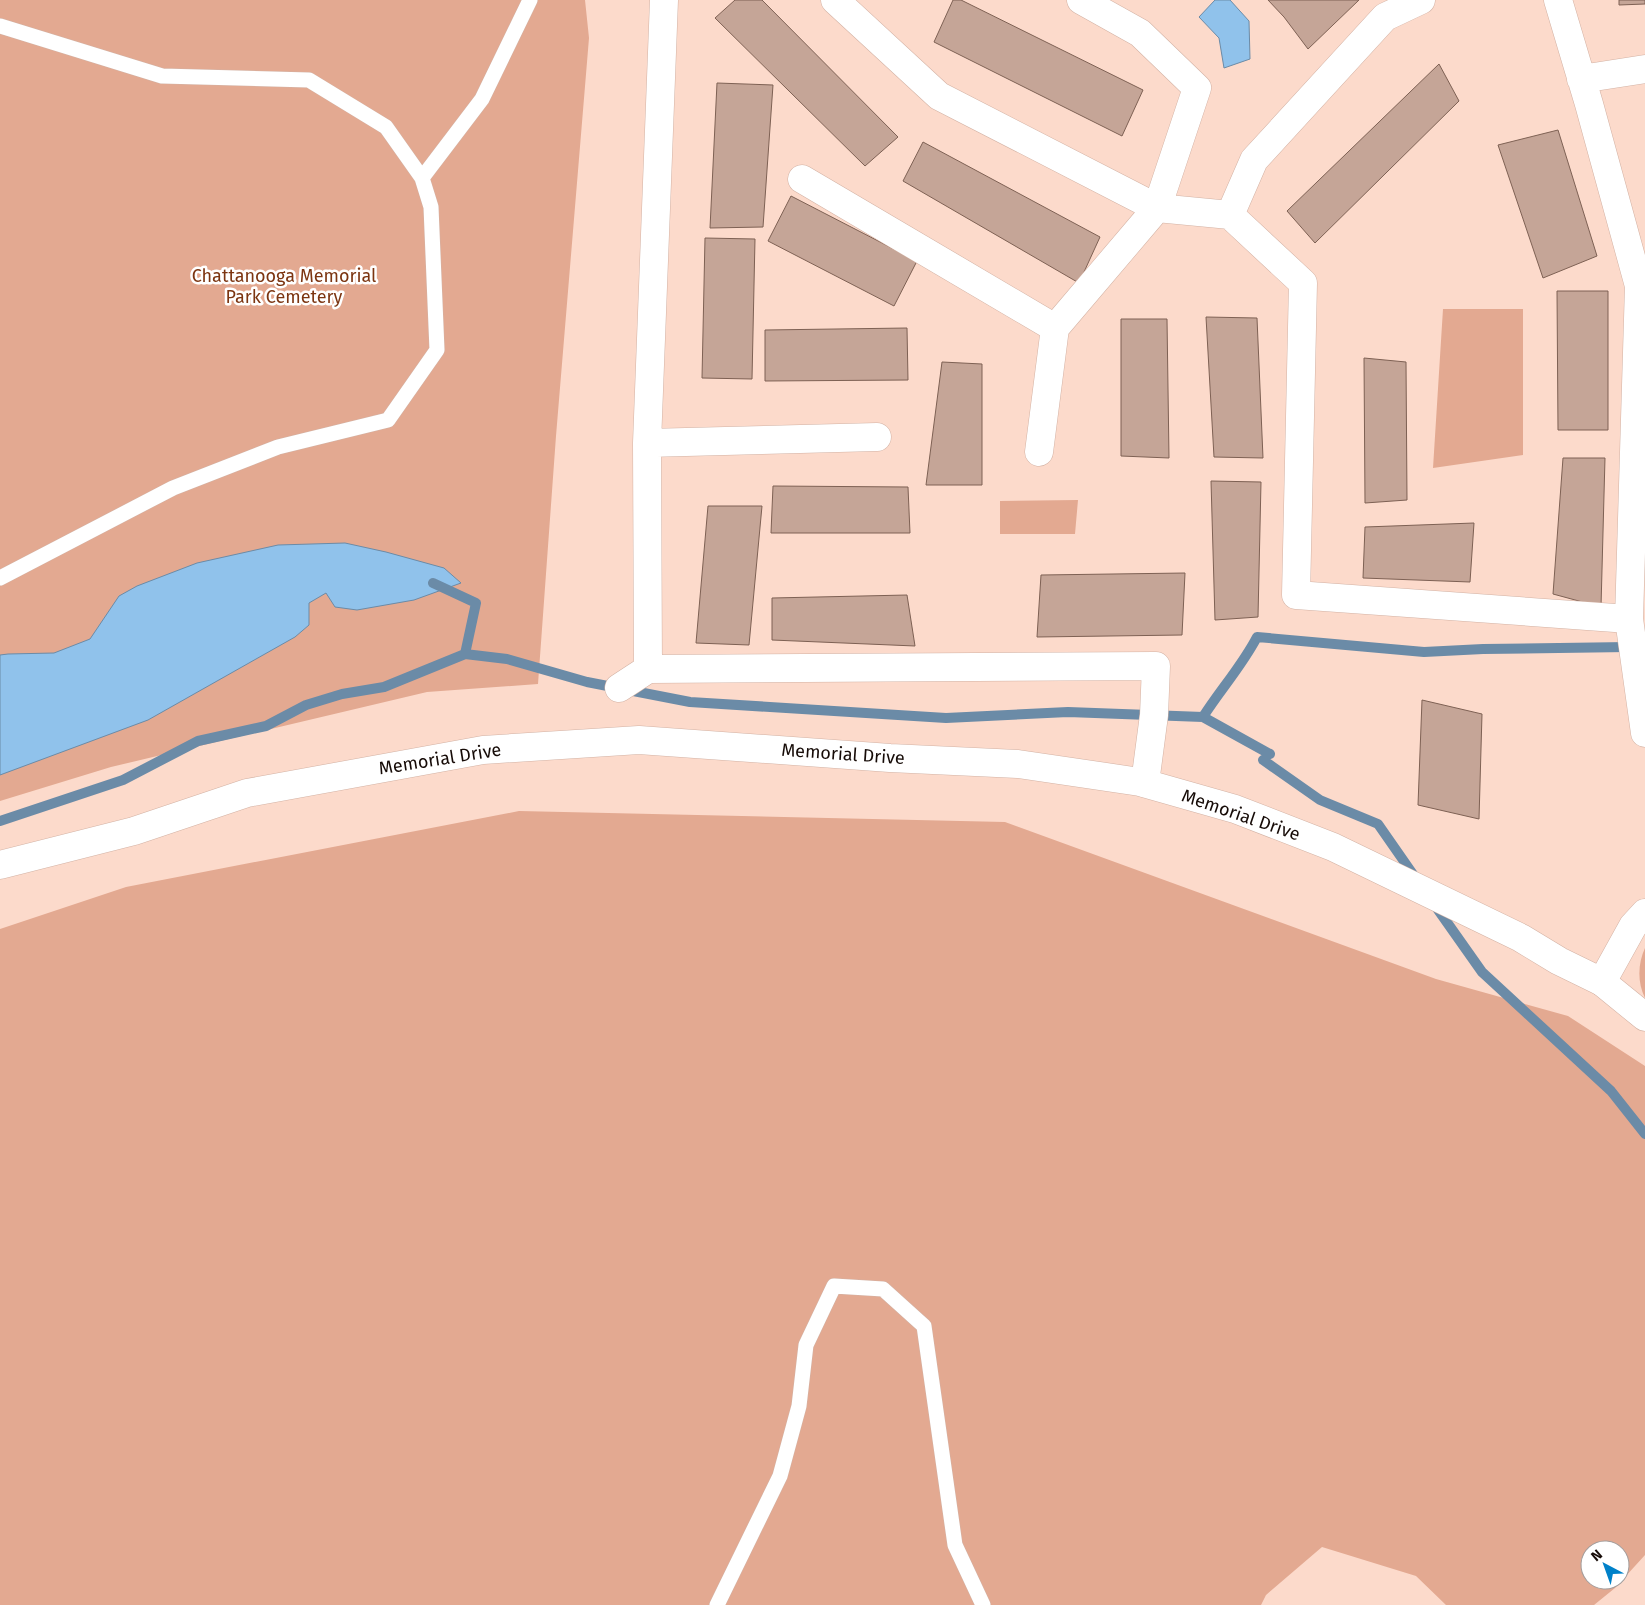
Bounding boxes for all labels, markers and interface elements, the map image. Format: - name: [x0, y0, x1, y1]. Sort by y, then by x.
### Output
- park label: Chattanooga Memorial Park Cemetery: [192, 265, 376, 308]
- street label: Memorial Drive: [377, 738, 503, 780]
- street label: Memorial Drive: [781, 739, 905, 769]
- street label: Memorial Drive: [1179, 784, 1303, 846]
- north arrow: [1580, 1540, 1630, 1590]
- text: N: [1588, 1546, 1606, 1565]

